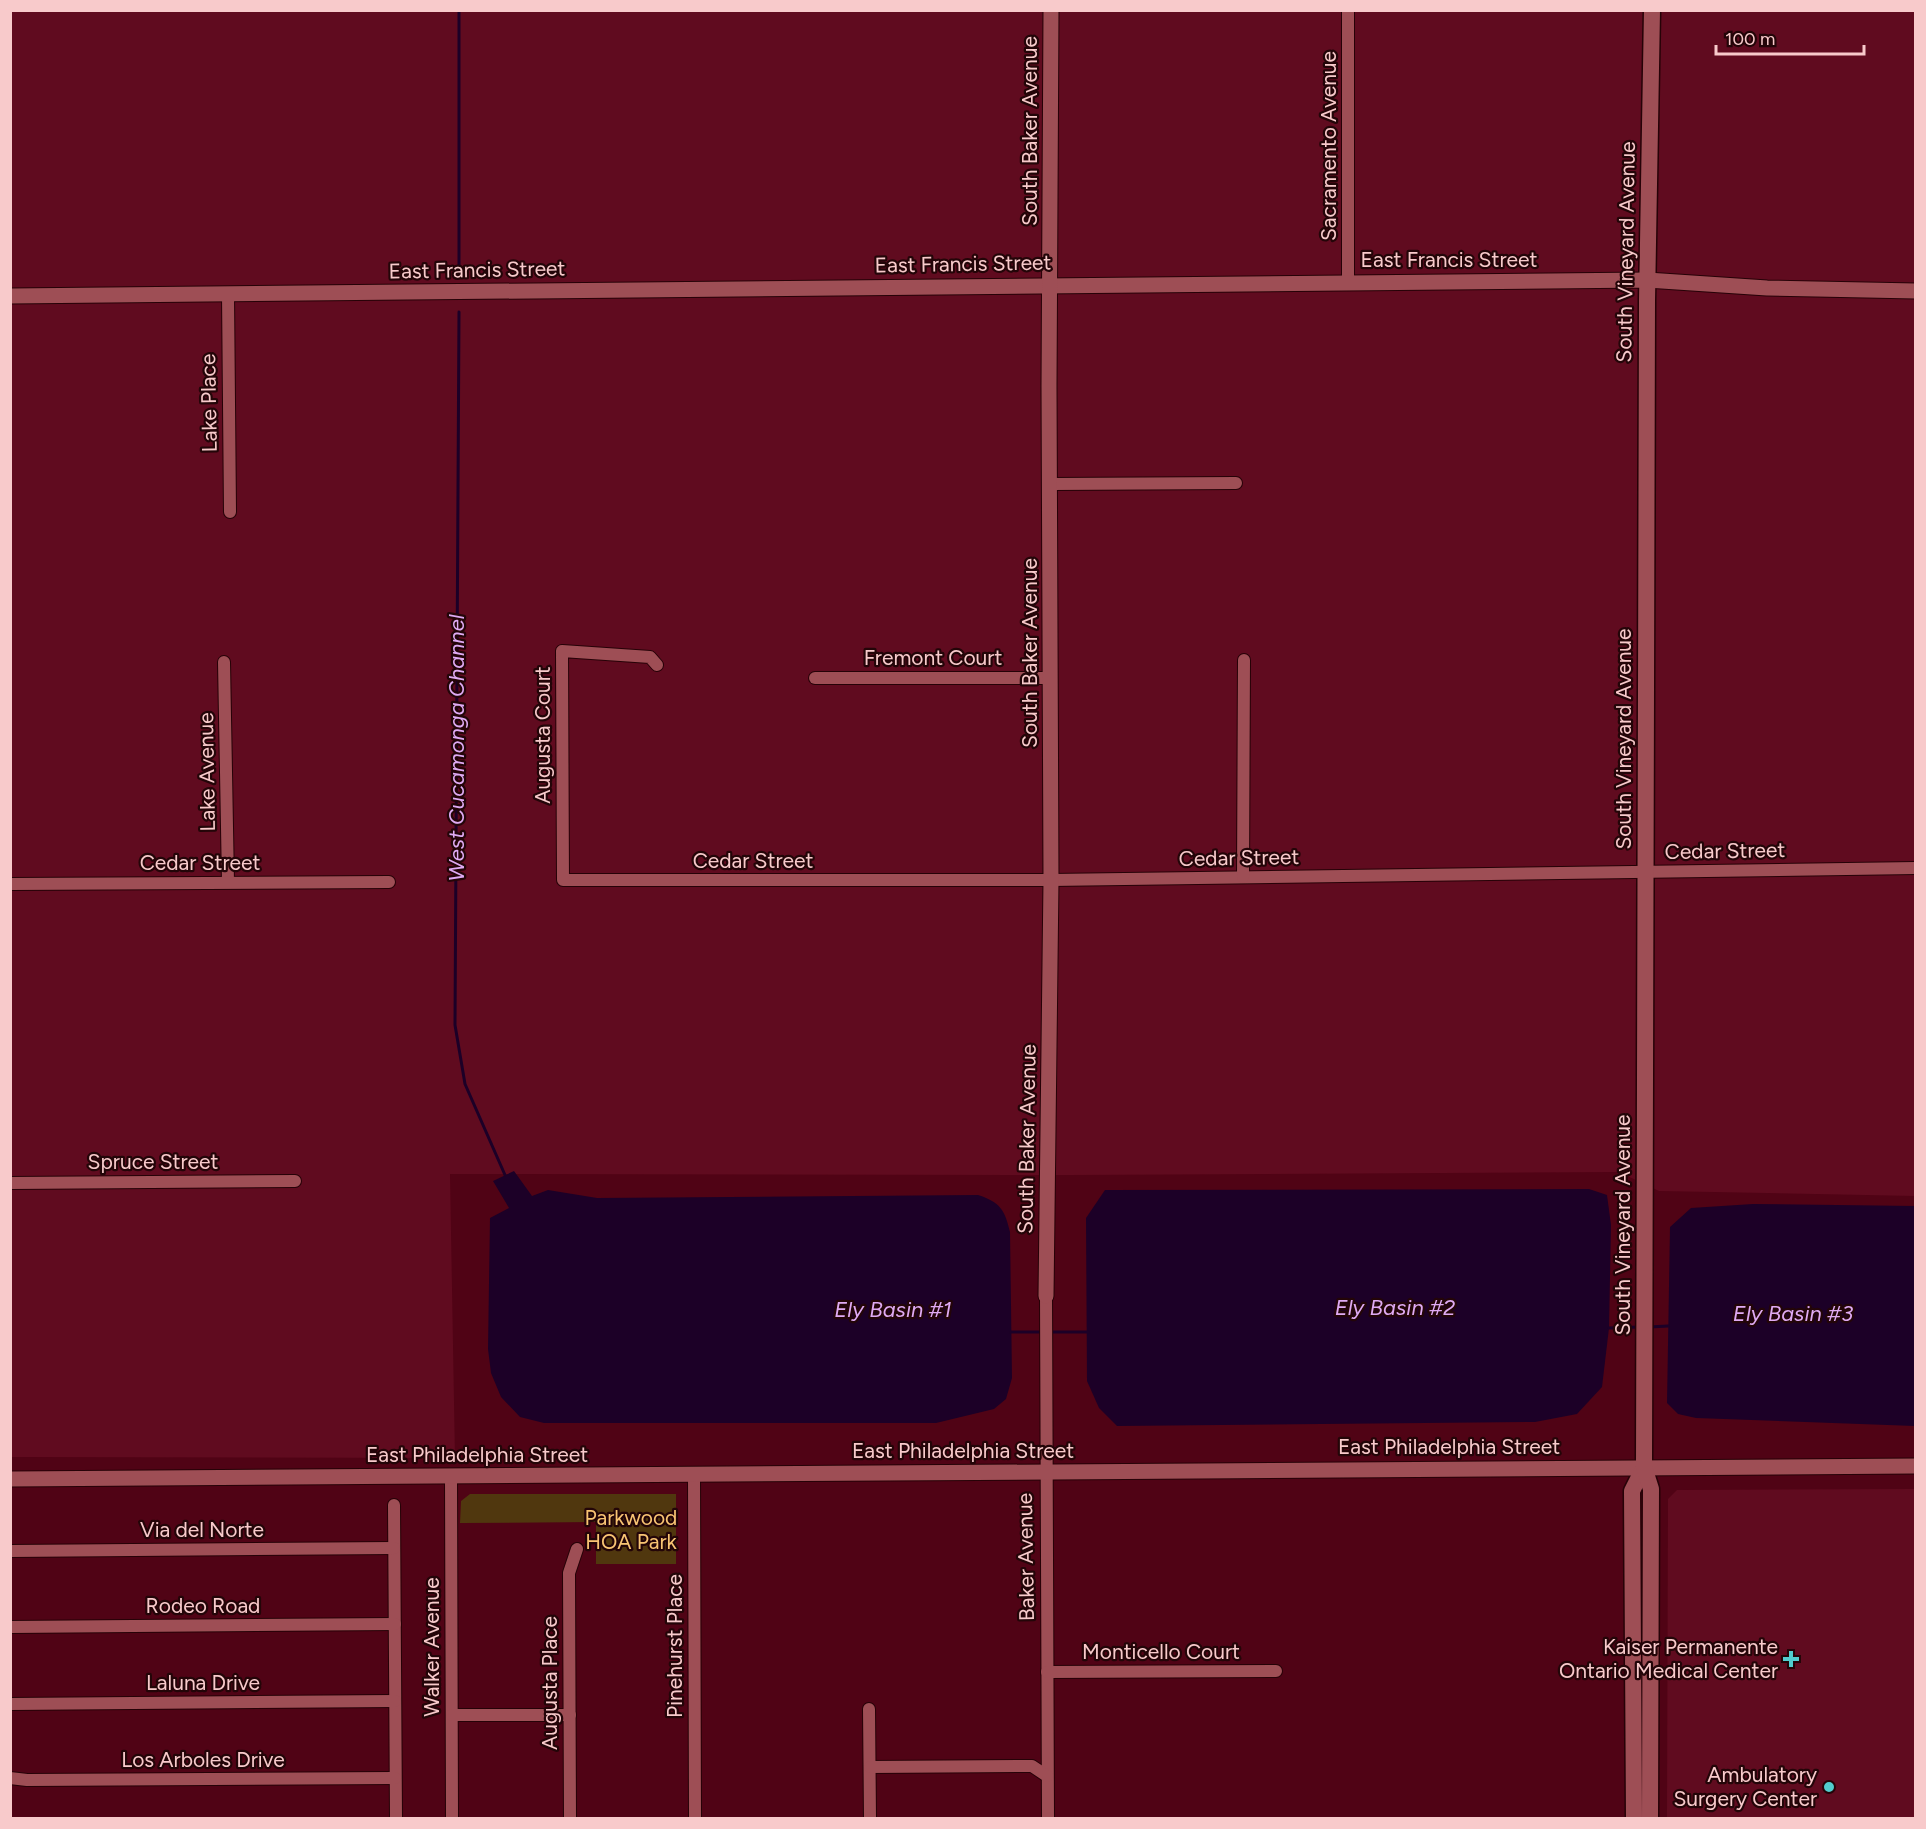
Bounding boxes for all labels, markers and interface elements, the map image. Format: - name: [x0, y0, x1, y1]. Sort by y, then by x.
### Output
- scale bar: [1716, 18, 1864, 56]
- text: 100 m: [1725, 28, 1775, 50]
- street label: South Baker Avenue: [1017, 36, 1042, 226]
- street label: Sacramento Avenue: [1316, 51, 1341, 241]
- street label: South Vineyard Avenue: [1611, 141, 1640, 363]
- street label: East Francis Street: [1361, 247, 1537, 272]
- street label: East Francis Street: [874, 249, 1052, 278]
- street label: East Francis Street: [388, 255, 566, 284]
- street label: Lake Place: [195, 354, 222, 453]
- street label: South Baker Avenue: [1017, 558, 1042, 748]
- water label: West Cucamonga Channel: [443, 614, 470, 882]
- street label: South Vineyard Avenue: [1611, 628, 1636, 850]
- street label: Fremont Court: [864, 645, 1002, 670]
- street label: Augusta Court: [530, 666, 555, 804]
- street label: Lake Avenue: [193, 712, 220, 832]
- street label: Cedar Street: [1664, 837, 1786, 864]
- street label: Cedar Street: [1178, 844, 1300, 871]
- street label: Cedar Street: [693, 848, 813, 873]
- street label: Cedar Street: [140, 850, 260, 875]
- street label: South Baker Avenue: [1012, 1044, 1041, 1234]
- street label: South Vineyard Avenue: [1610, 1114, 1635, 1336]
- street label: Spruce Street: [88, 1149, 219, 1174]
- water label: Ely Basin #2: [1335, 1294, 1455, 1321]
- water label: Ely Basin #1: [834, 1296, 952, 1323]
- water label: Ely Basin #3: [1733, 1300, 1853, 1327]
- street label: East Philadelphia Street: [1338, 1434, 1560, 1459]
- street label: East Philadelphia Street: [852, 1438, 1074, 1463]
- street label: East Philadelphia Street: [366, 1442, 588, 1467]
- street label: Baker Avenue: [1012, 1493, 1039, 1621]
- park label: Parkwood HOA Park: [585, 1505, 678, 1554]
- street label: Via del Norte: [140, 1517, 264, 1542]
- street label: Pinehurst Place: [662, 1574, 687, 1718]
- street label: Walker Avenue: [419, 1577, 444, 1717]
- street label: Rodeo Road: [146, 1593, 260, 1618]
- street label: Augusta Place: [537, 1616, 562, 1750]
- place label: Kaiser Permanente Ontario Medical Center: [1559, 1634, 1778, 1683]
- street label: Monticello Court: [1082, 1639, 1240, 1664]
- marker: Kaiser Permanente Ontario Medical Center: [1782, 1650, 1800, 1668]
- street label: Laluna Drive: [146, 1670, 260, 1695]
- street label: Los Arboles Drive: [121, 1747, 285, 1772]
- place label: Ambulatory Surgery Center: [1673, 1762, 1817, 1811]
- marker: Ambulatory Surgery Center: [1822, 1780, 1836, 1794]

